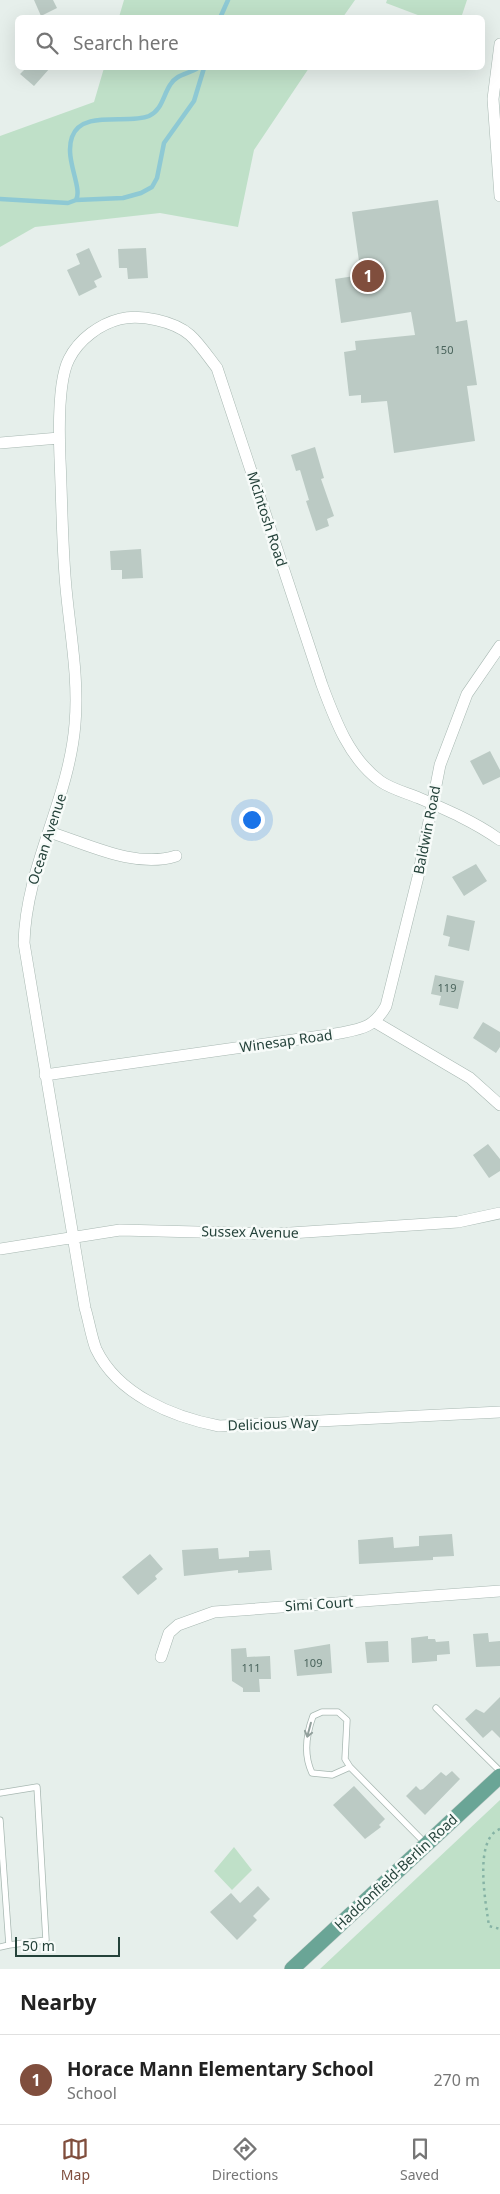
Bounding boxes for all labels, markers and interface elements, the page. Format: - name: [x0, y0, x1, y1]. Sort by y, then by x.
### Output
- search box: [15, 15, 485, 70]
- icon: search: [33, 29, 61, 57]
- text: Search here: [73, 30, 179, 56]
- pin: 1: [352, 257, 384, 295]
- house number: 150: [435, 342, 453, 357]
- street label: McIntosh Road: [243, 469, 292, 569]
- street label: Baldwin Road: [409, 784, 444, 876]
- street label: Ocean Avenue: [23, 791, 70, 887]
- your location: [239, 807, 265, 833]
- house number: 119: [438, 980, 456, 995]
- street label: Winesap Road: [238, 1025, 334, 1056]
- street label: Sussex Avenue: [201, 1221, 299, 1242]
- street label: Delicious Way: [227, 1412, 320, 1435]
- street label: Simi Court: [284, 1592, 354, 1615]
- house number: 109: [304, 1655, 322, 1670]
- house number: 111: [242, 1660, 260, 1675]
- one-way arrow: [303, 1722, 313, 1738]
- street label: Haddonfield-Berlin Road: [330, 1810, 461, 1934]
- scale bar: [15, 1934, 120, 1957]
- text: 50 m: [22, 1936, 55, 1955]
- text: Nearby: [20, 1988, 96, 2016]
- text: Horace Mann Elementary School: [67, 2056, 374, 2082]
- text: 1: [31, 2069, 41, 2091]
- text: 270 m: [433, 2069, 480, 2091]
- text: School: [67, 2082, 117, 2104]
- tab: Map: [61, 2135, 90, 2184]
- tab: Directions: [212, 2135, 278, 2184]
- tab: Saved: [400, 2135, 439, 2184]

